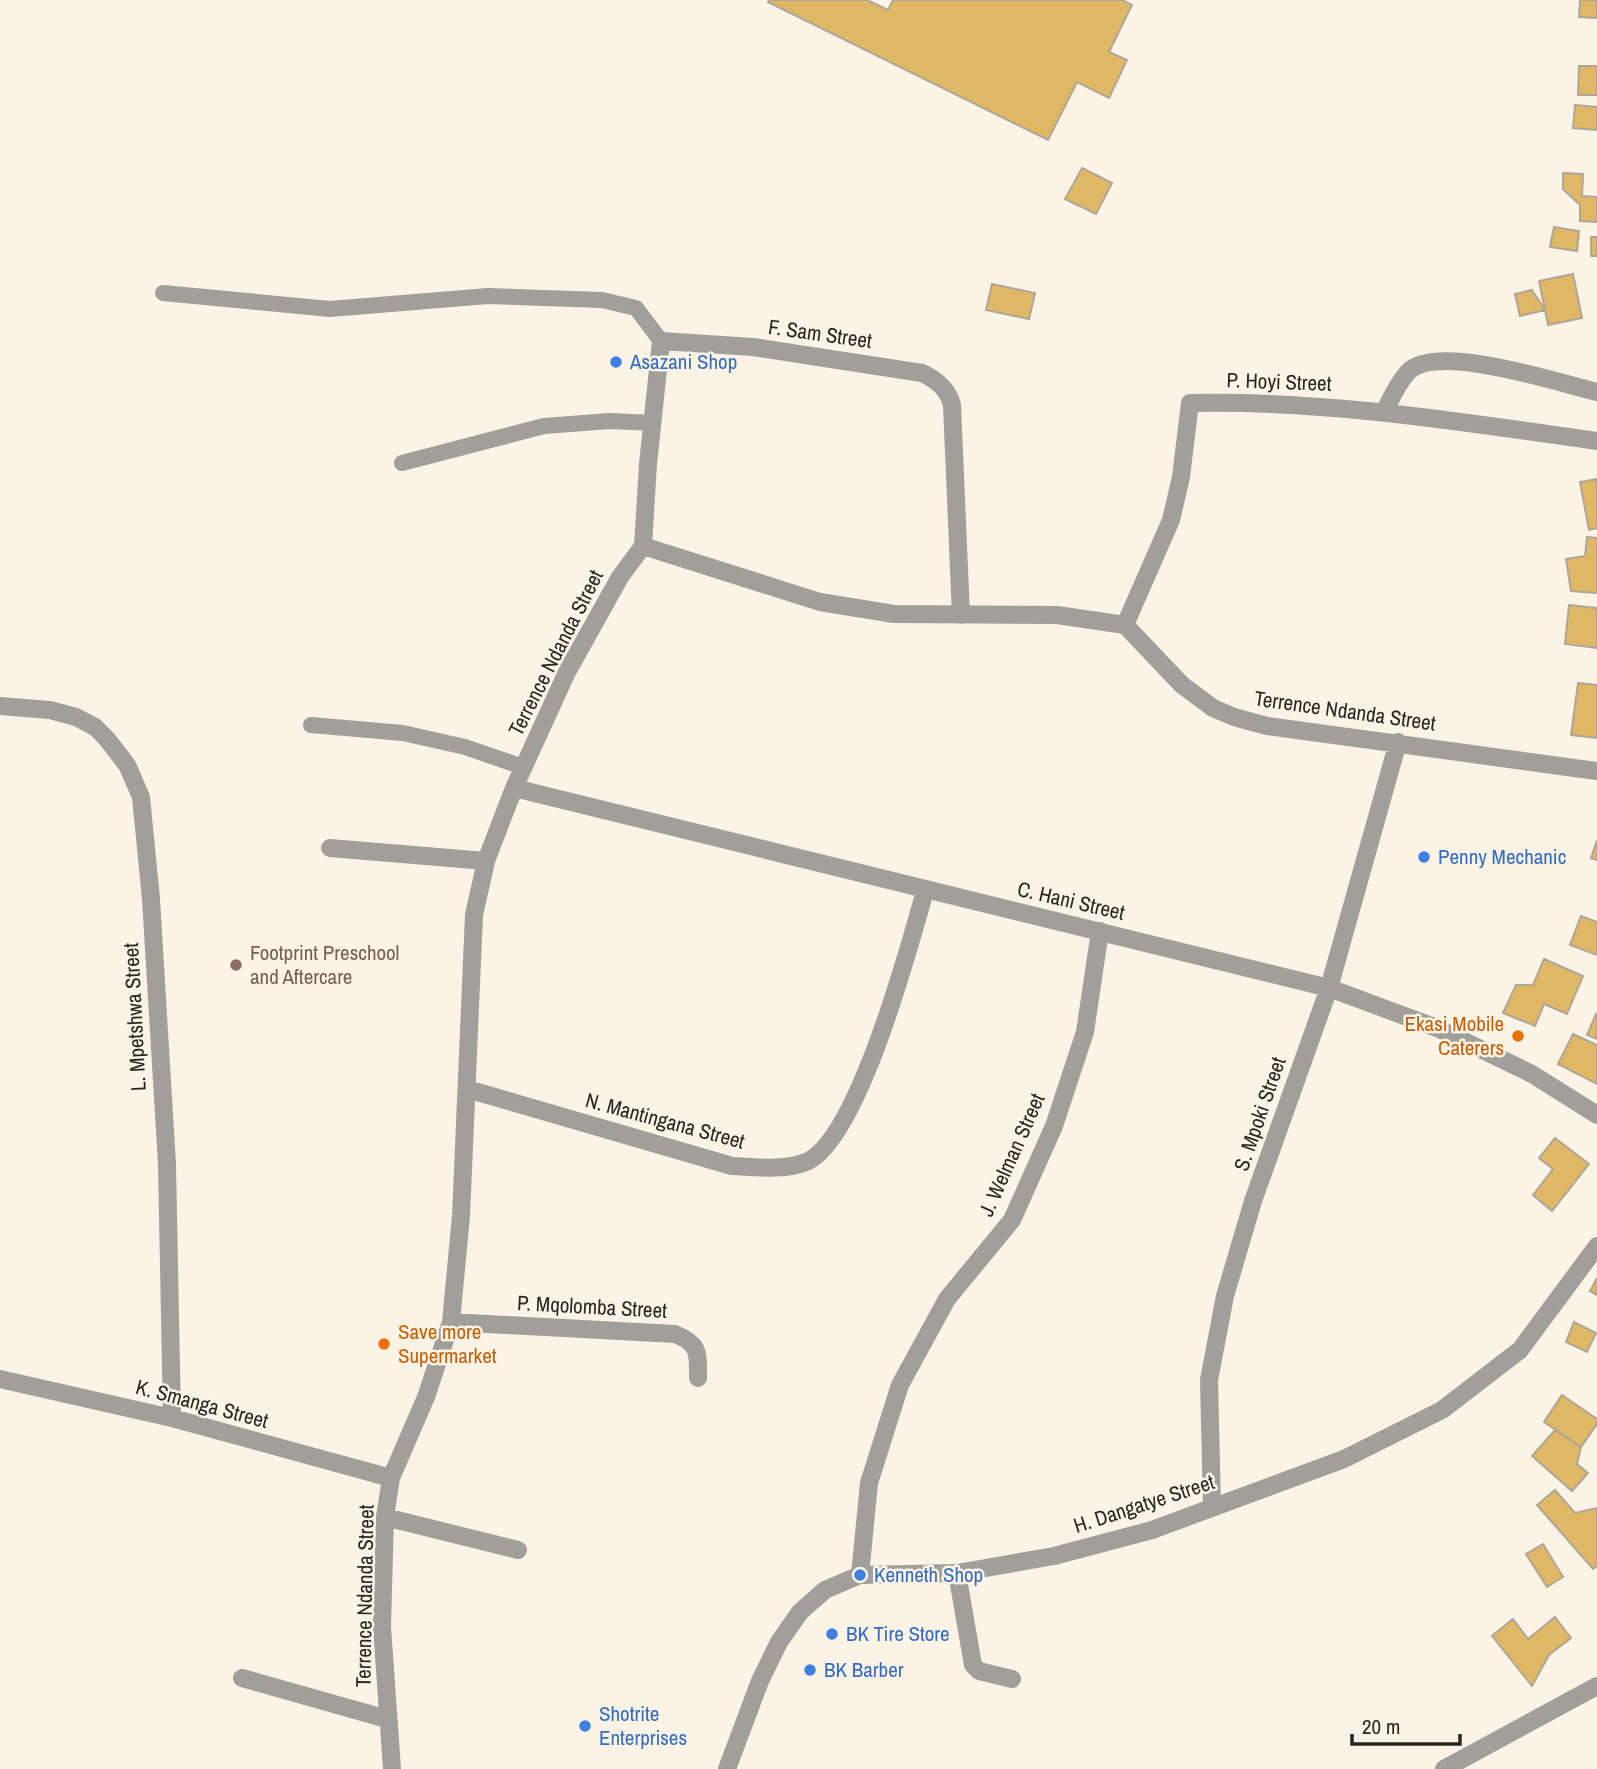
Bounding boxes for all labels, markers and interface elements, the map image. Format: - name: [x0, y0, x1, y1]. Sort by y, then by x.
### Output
- street label: F. Sam Street: [766, 312, 874, 355]
- place label: Asazani Shop: [629, 347, 737, 376]
- marker: Asazani Shop: [608, 354, 624, 370]
- street label: P. Hoyi Street: [1226, 365, 1332, 398]
- street label: Terrence Ndanda Street: [501, 565, 610, 741]
- street label: Terrence Ndanda Street: [1253, 683, 1438, 738]
- place label: Penny Mechanic: [1438, 842, 1566, 871]
- marker: Penny Mechanic: [1416, 849, 1432, 865]
- street label: C. Hani Street: [1015, 874, 1128, 927]
- place label: Footprint Preschool and Aftercare: [250, 938, 399, 991]
- street label: L. Mpetshwa Street: [116, 942, 153, 1092]
- marker: Footprint Preschool and Aftercare: [228, 957, 244, 973]
- place label: Ekasi Mobile Caterers: [1404, 1009, 1504, 1062]
- marker: Ekasi Mobile Caterers: [1510, 1028, 1526, 1044]
- street label: S. Mpoki Street: [1226, 1053, 1293, 1175]
- street label: N. Mantingana Street: [582, 1085, 748, 1156]
- street label: J. Welman Street: [971, 1089, 1052, 1221]
- street label: P. Mqolomba Street: [516, 1288, 668, 1325]
- place label: Save more Supermarket: [398, 1317, 497, 1370]
- marker: Save more Supermarket: [376, 1336, 392, 1352]
- street label: K. Smanga Street: [133, 1372, 272, 1435]
- street label: H. Dangatye Street: [1070, 1467, 1218, 1540]
- street label: Terrence Ndanda Street: [348, 1504, 381, 1688]
- place label: Kenneth Shop: [874, 1560, 983, 1589]
- marker: Kenneth Shop: [852, 1567, 868, 1583]
- place label: BK Tire Store: [846, 1619, 950, 1648]
- marker: BK Tire Store: [824, 1626, 840, 1642]
- place label: BK Barber: [824, 1655, 904, 1684]
- marker: BK Barber: [802, 1662, 818, 1678]
- place label: Shotrite Enterprises: [599, 1699, 687, 1752]
- scale bar: [1352, 1702, 1460, 1746]
- text: 20 m: [1362, 1712, 1400, 1741]
- marker: Shotrite Enterprises: [577, 1718, 593, 1734]

